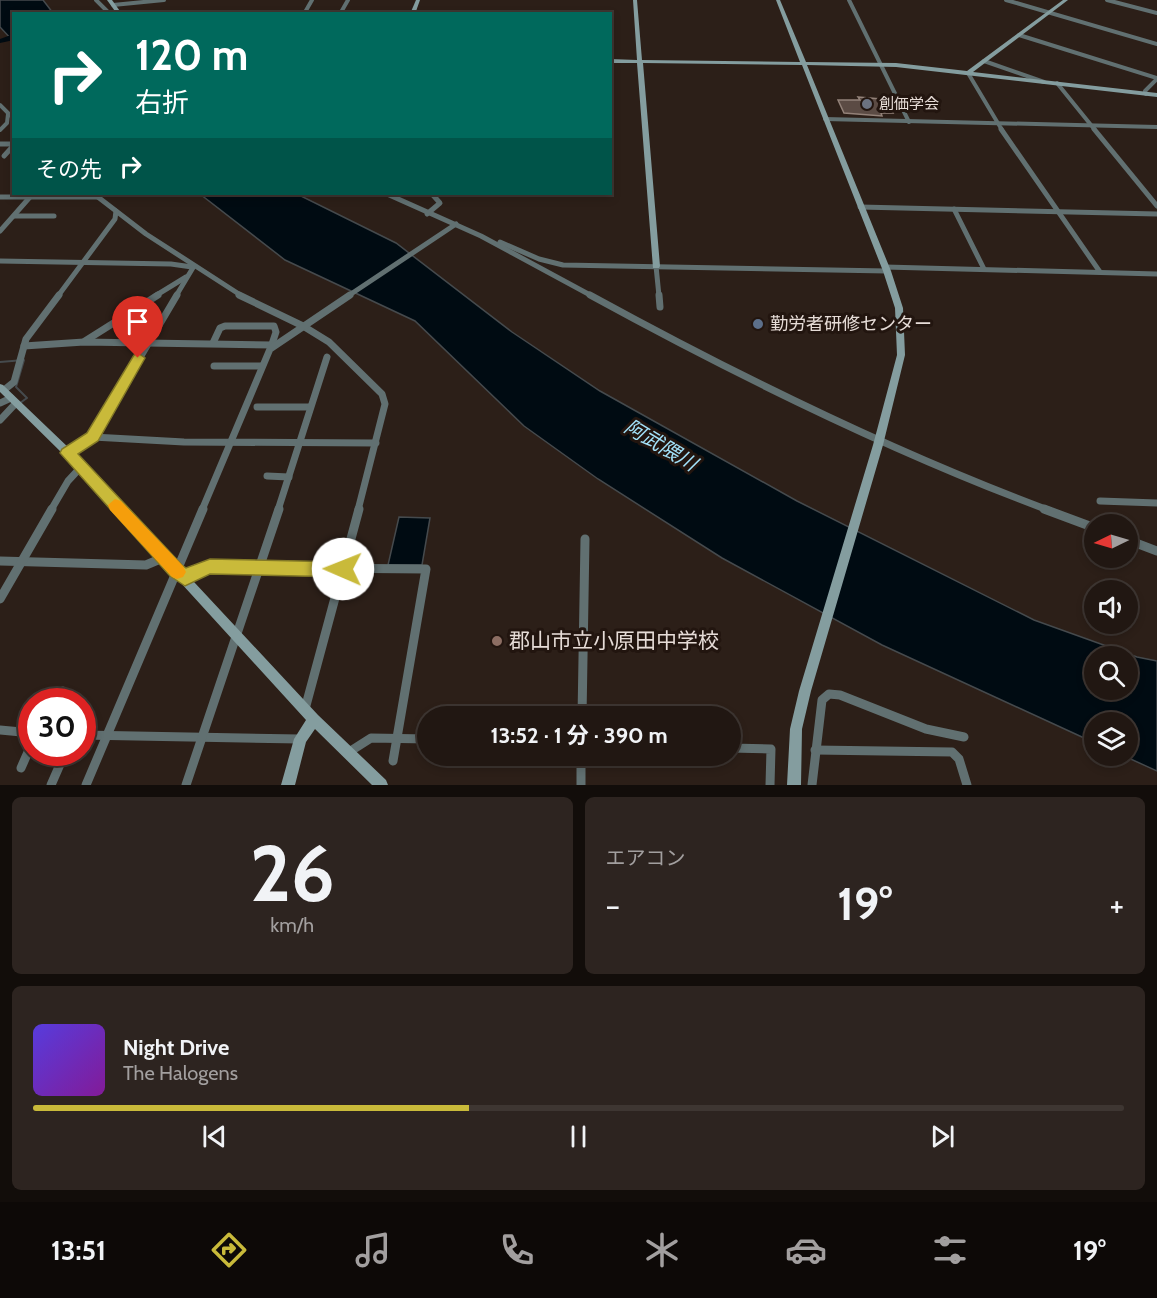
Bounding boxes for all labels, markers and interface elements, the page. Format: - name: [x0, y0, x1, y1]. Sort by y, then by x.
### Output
- text: 120 m: [135, 29, 248, 81]
- icon: right: [36, 36, 114, 114]
- text: 右折: [135, 86, 189, 119]
- place label: 創価学会: [879, 95, 939, 113]
- marker: 創価学会: [860, 97, 874, 111]
- icon: right: [114, 150, 147, 183]
- text: その先: [36, 156, 102, 183]
- pin: [112, 296, 163, 358]
- icon: arrive: [121, 305, 154, 338]
- place label: 勤労者研修センター: [770, 313, 932, 335]
- marker: 勤労者研修センター: [751, 317, 765, 331]
- water label: 阿武隈川: [621, 414, 703, 477]
- north arrow: [1084, 514, 1138, 568]
- map controls: [1084, 514, 1138, 766]
- position arrow: [311, 537, 375, 601]
- button: sound: [1084, 580, 1138, 634]
- place label: 郡山市立小原田中学校: [509, 628, 719, 653]
- marker: 郡山市立小原田中学校: [490, 634, 504, 648]
- button: search: [1084, 646, 1138, 700]
- speed limit sign: 30: [18, 688, 96, 766]
- button: layers: [1084, 712, 1138, 766]
- text: 13:52 · 1 分 · 390 m: [490, 722, 668, 749]
- text: 26: [250, 826, 335, 921]
- text: エアコン: [606, 846, 686, 870]
- text: 19°: [837, 877, 892, 931]
- text: −: [606, 885, 620, 925]
- text: +: [1109, 885, 1124, 925]
- text: km/h: [270, 913, 314, 937]
- text: Night Drive: [123, 1034, 229, 1061]
- text: The Halogens: [123, 1061, 238, 1085]
- icon: previous: [198, 1120, 231, 1153]
- icon: pause: [562, 1120, 595, 1153]
- icon: next: [926, 1120, 959, 1153]
- icon: directions: [208, 1229, 250, 1271]
- icon: music: [352, 1229, 394, 1271]
- icon: phone: [496, 1229, 538, 1271]
- icon: climate: [641, 1229, 683, 1271]
- icon: car: [785, 1229, 827, 1271]
- icon: filters: [929, 1229, 971, 1271]
- text: 13:51: [51, 1234, 106, 1267]
- text: 19°: [1073, 1234, 1106, 1267]

